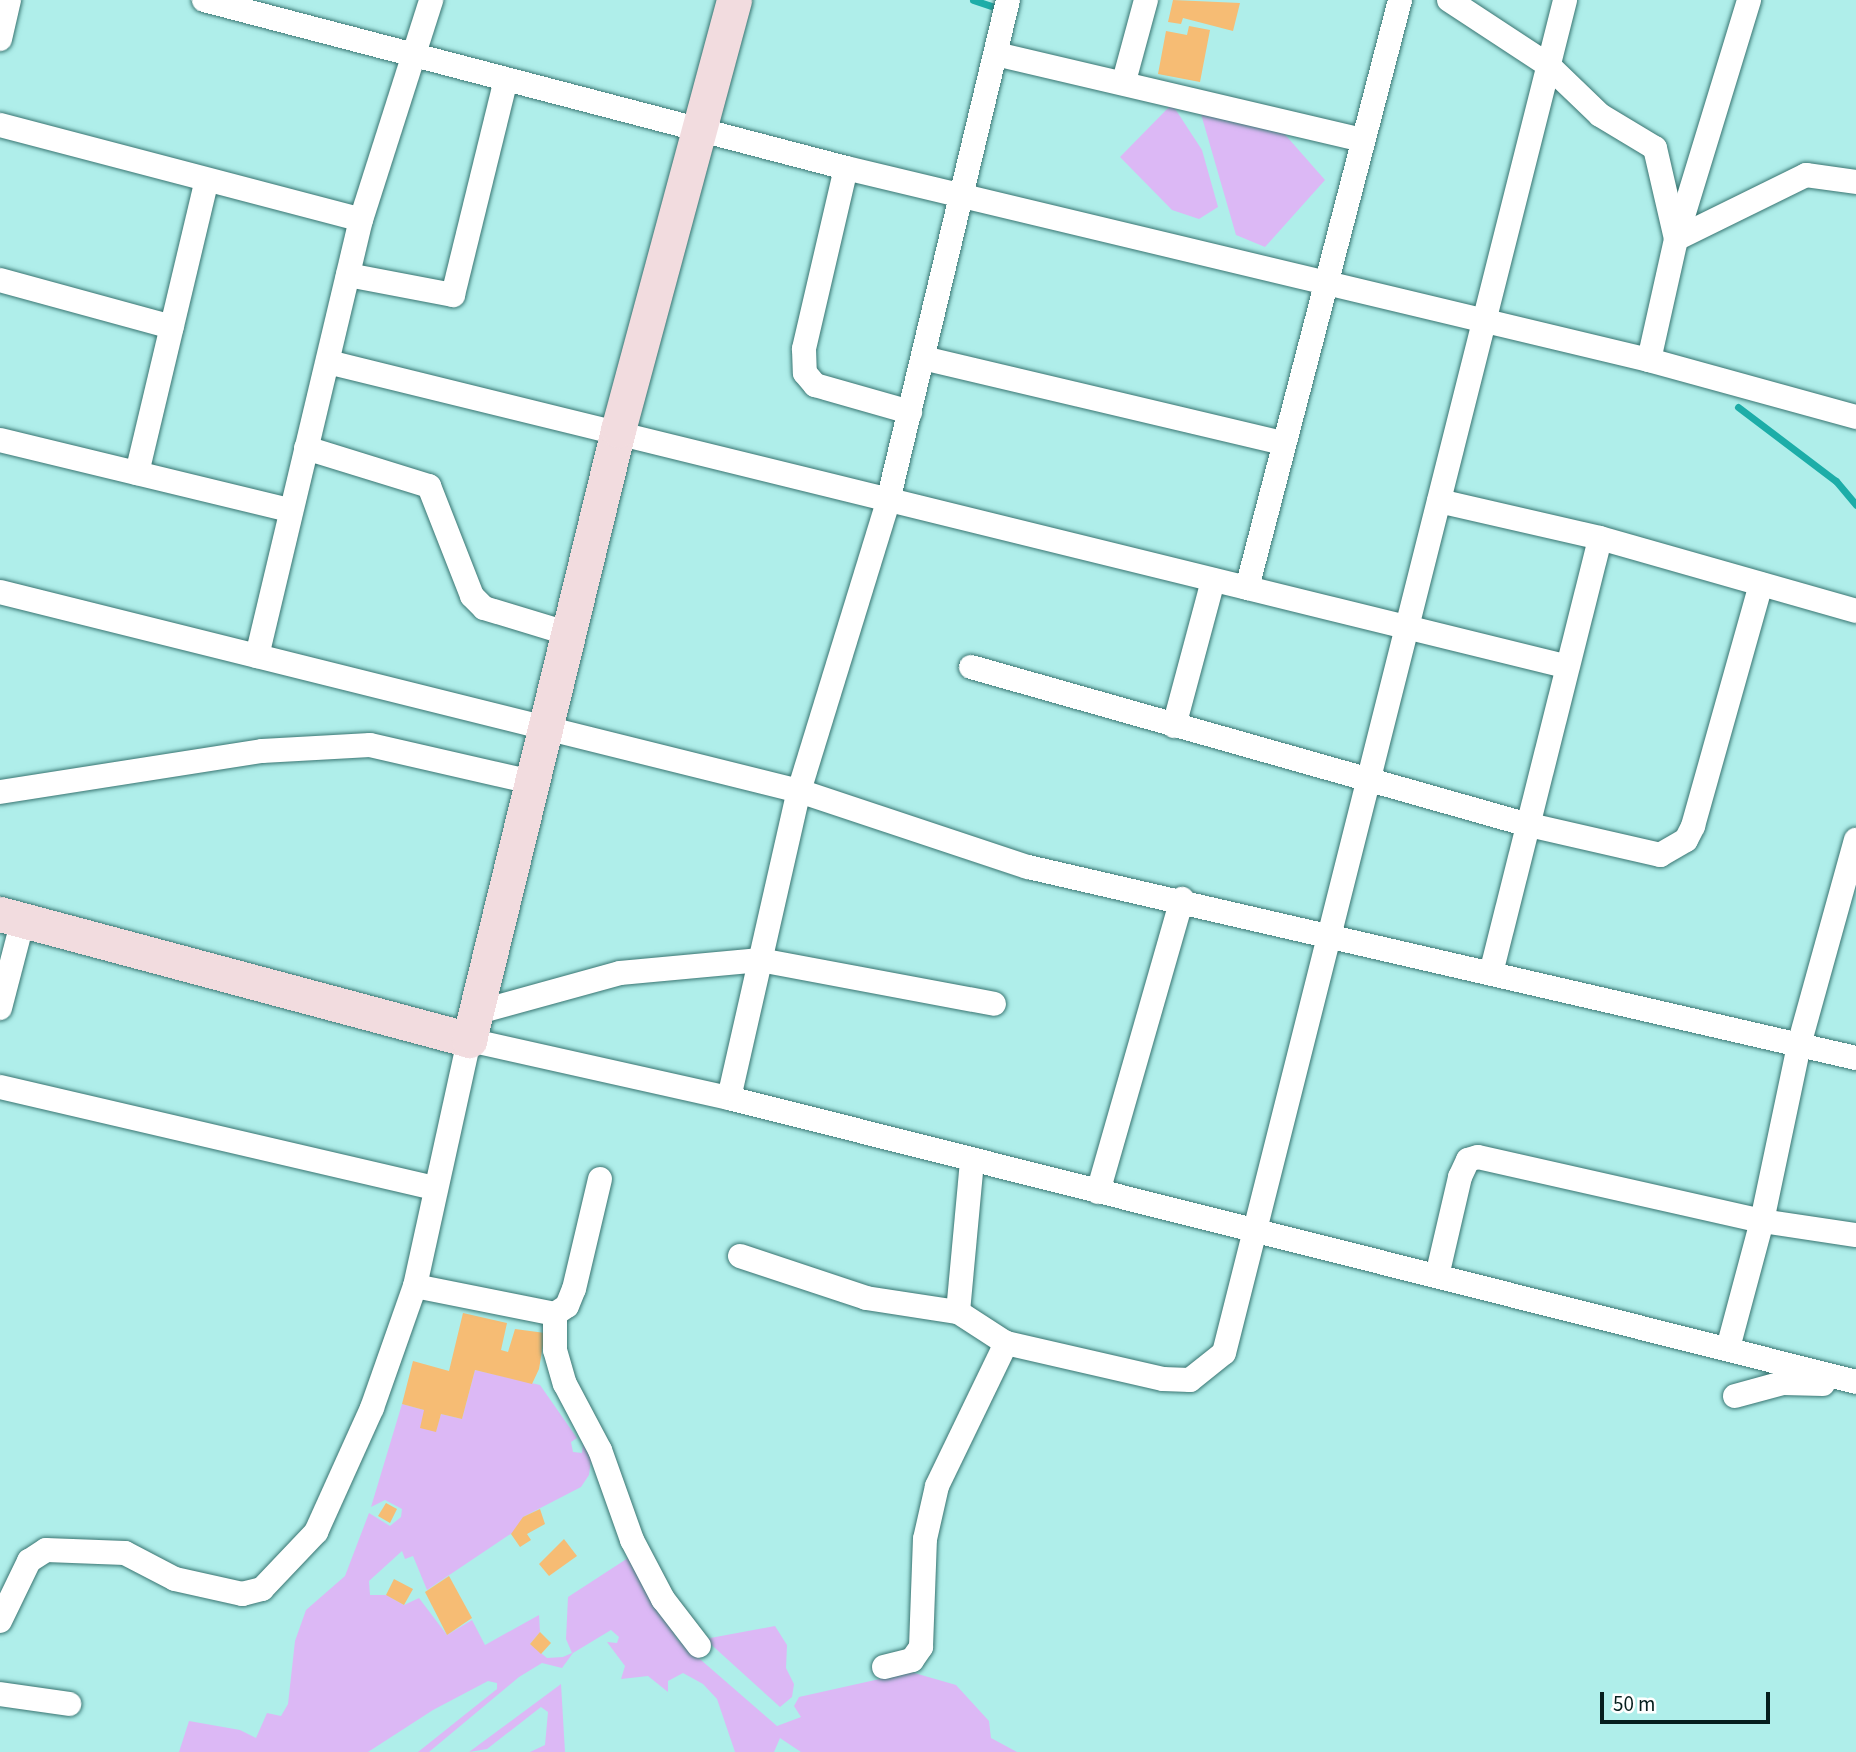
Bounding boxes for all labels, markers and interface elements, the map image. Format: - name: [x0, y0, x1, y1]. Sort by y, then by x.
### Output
- scale bar: [1604, 1678, 1774, 1722]
- text: 50 m: [1613, 1689, 1655, 1719]

